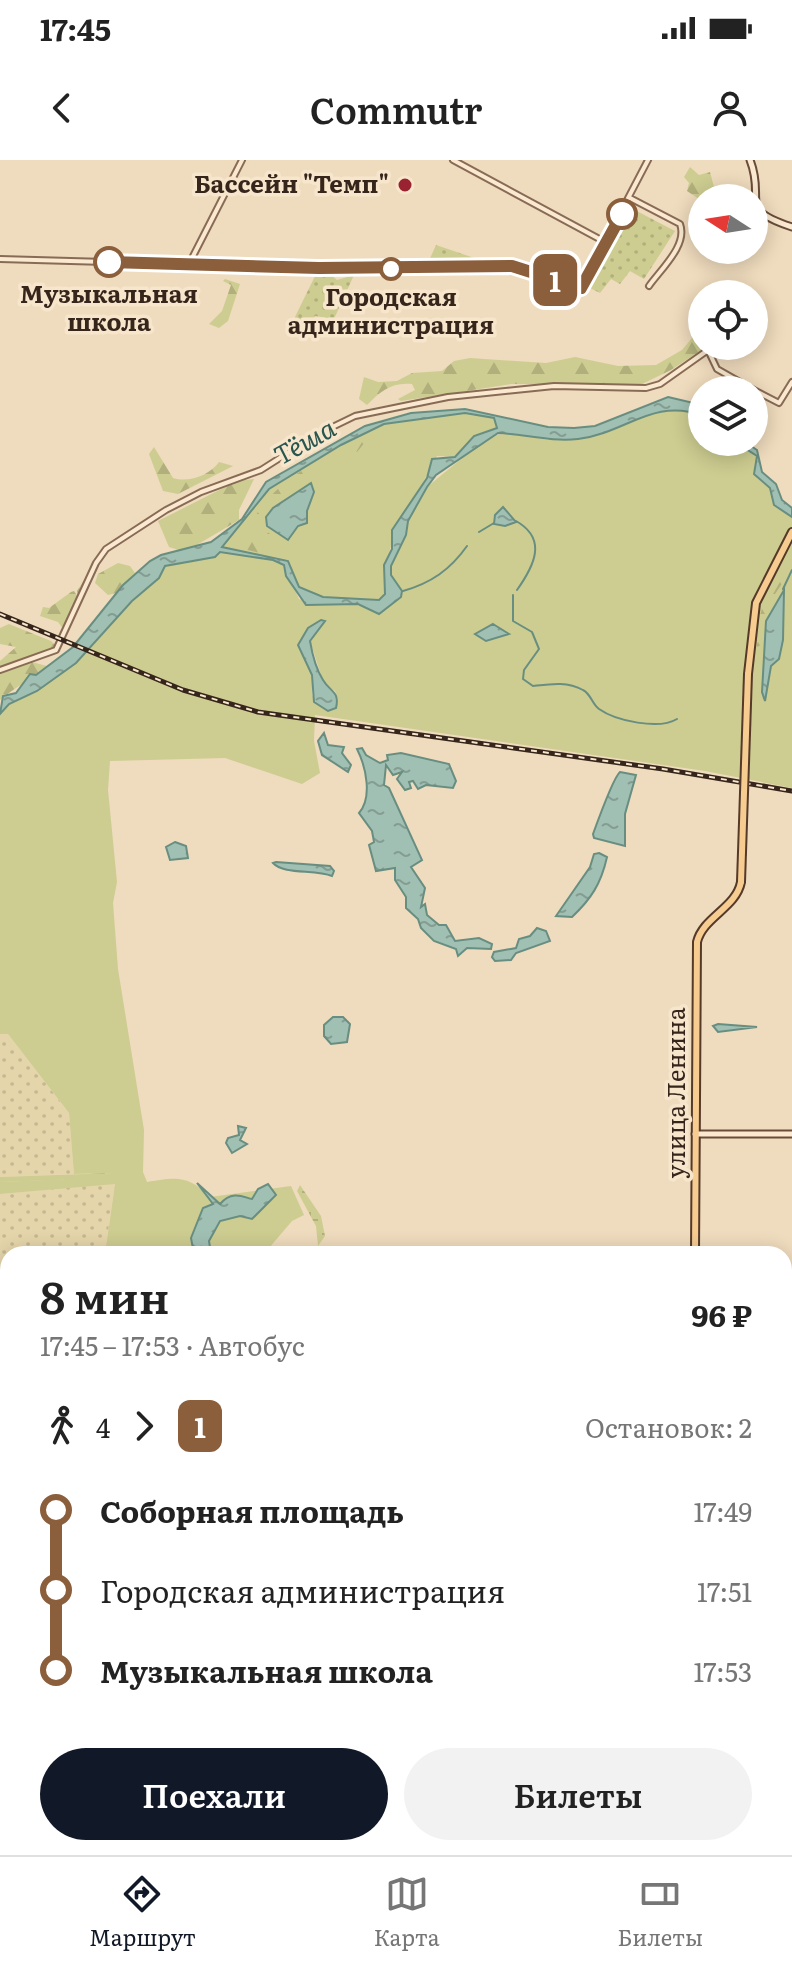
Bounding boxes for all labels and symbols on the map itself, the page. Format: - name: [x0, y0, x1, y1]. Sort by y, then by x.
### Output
- place label: Бассейн "Темп": [194, 165, 389, 200]
- marker: Бассейн "Темп": [396, 176, 414, 194]
- north arrow: [688, 184, 768, 264]
- unlabelled marker: [607, 199, 637, 229]
- marker: Музыкальная школа: [94, 247, 124, 277]
- line badge: 1: [529, 254, 581, 306]
- marker: Городская администрация: [380, 258, 402, 280]
- place label: Музыкальная школа: [20, 275, 198, 338]
- place label: Городская администрация: [288, 278, 494, 341]
- water label: Тёша: [266, 407, 342, 473]
- street label: улица Ленина: [657, 1007, 692, 1179]

